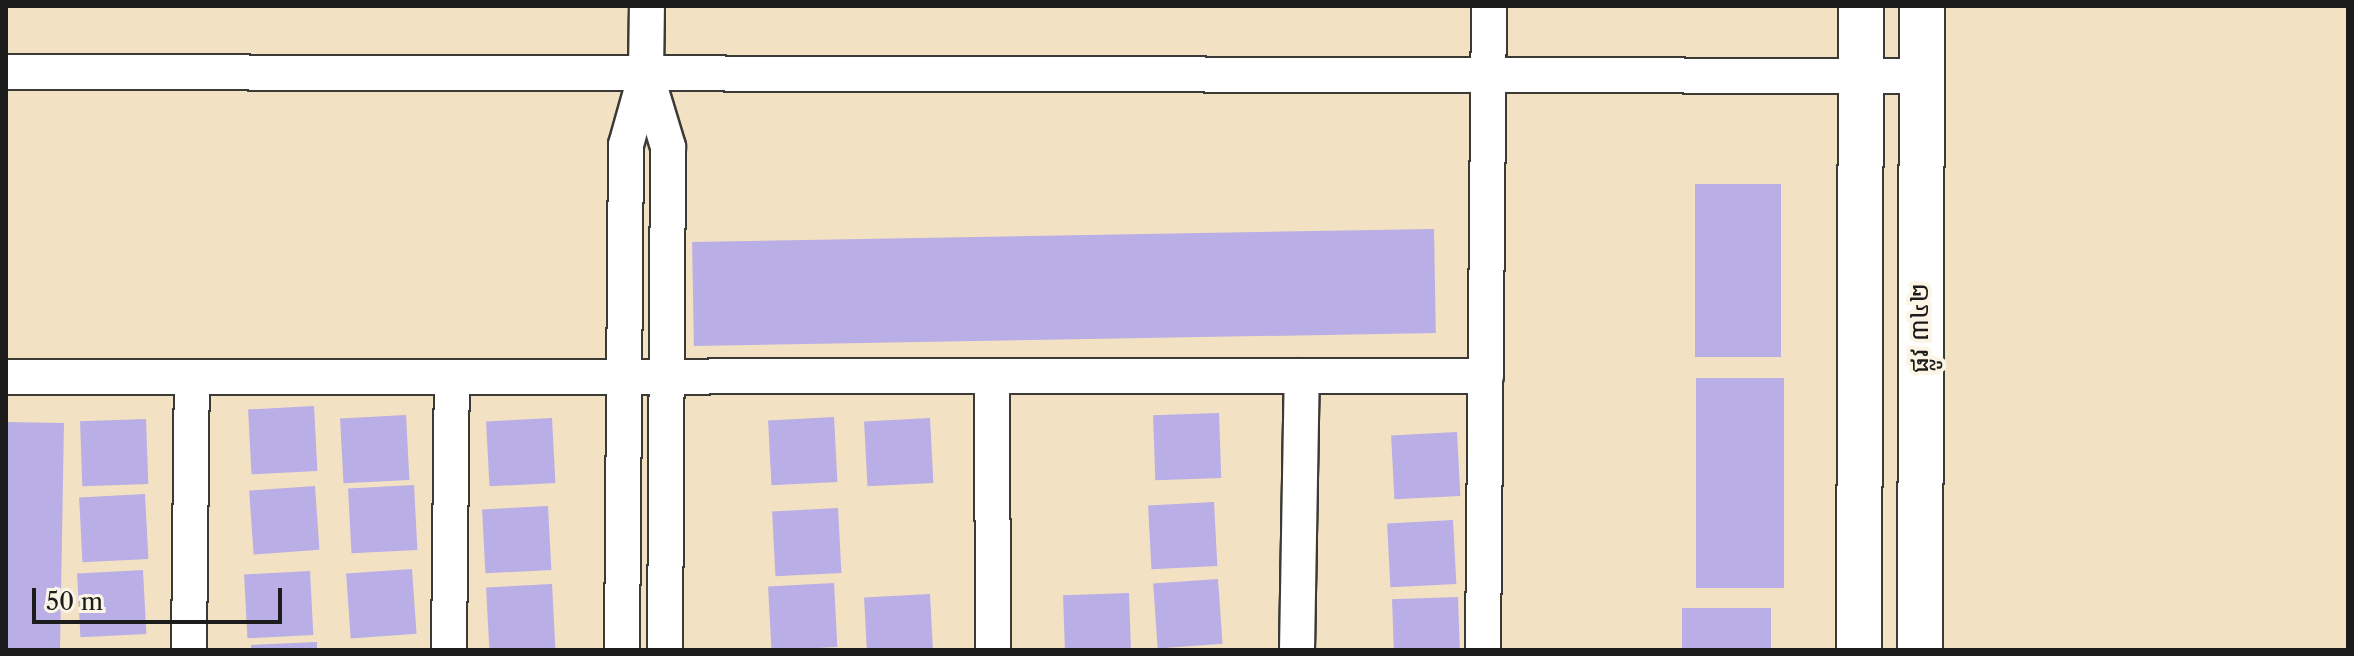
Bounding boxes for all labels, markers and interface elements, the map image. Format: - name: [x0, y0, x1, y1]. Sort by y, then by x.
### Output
- street label: ផ្លូវ ៣៤២: [1904, 283, 1936, 373]
- scale bar: [36, 572, 286, 622]
- text: 50 m: [46, 587, 103, 616]

